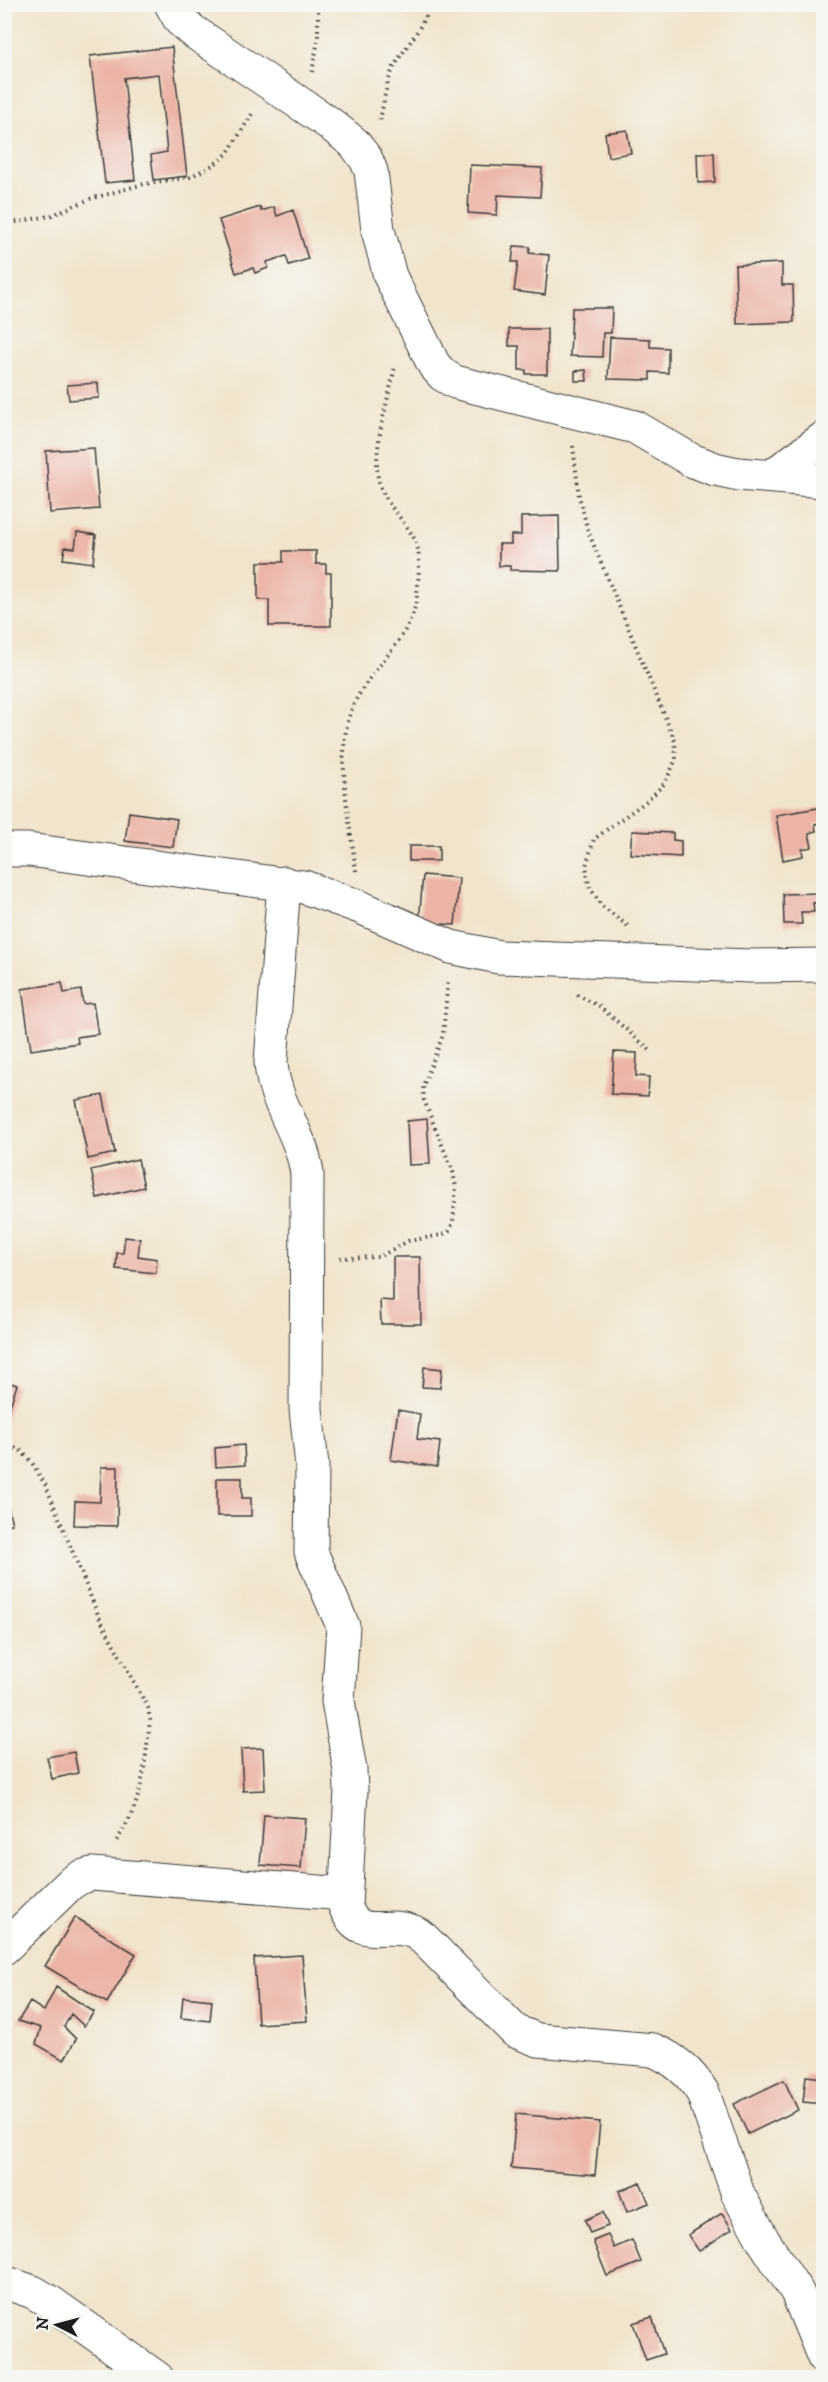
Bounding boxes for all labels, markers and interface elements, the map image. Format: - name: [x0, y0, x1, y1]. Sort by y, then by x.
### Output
- north arrow: [27, 2295, 87, 2355]
- text: N: [32, 2316, 54, 2331]

